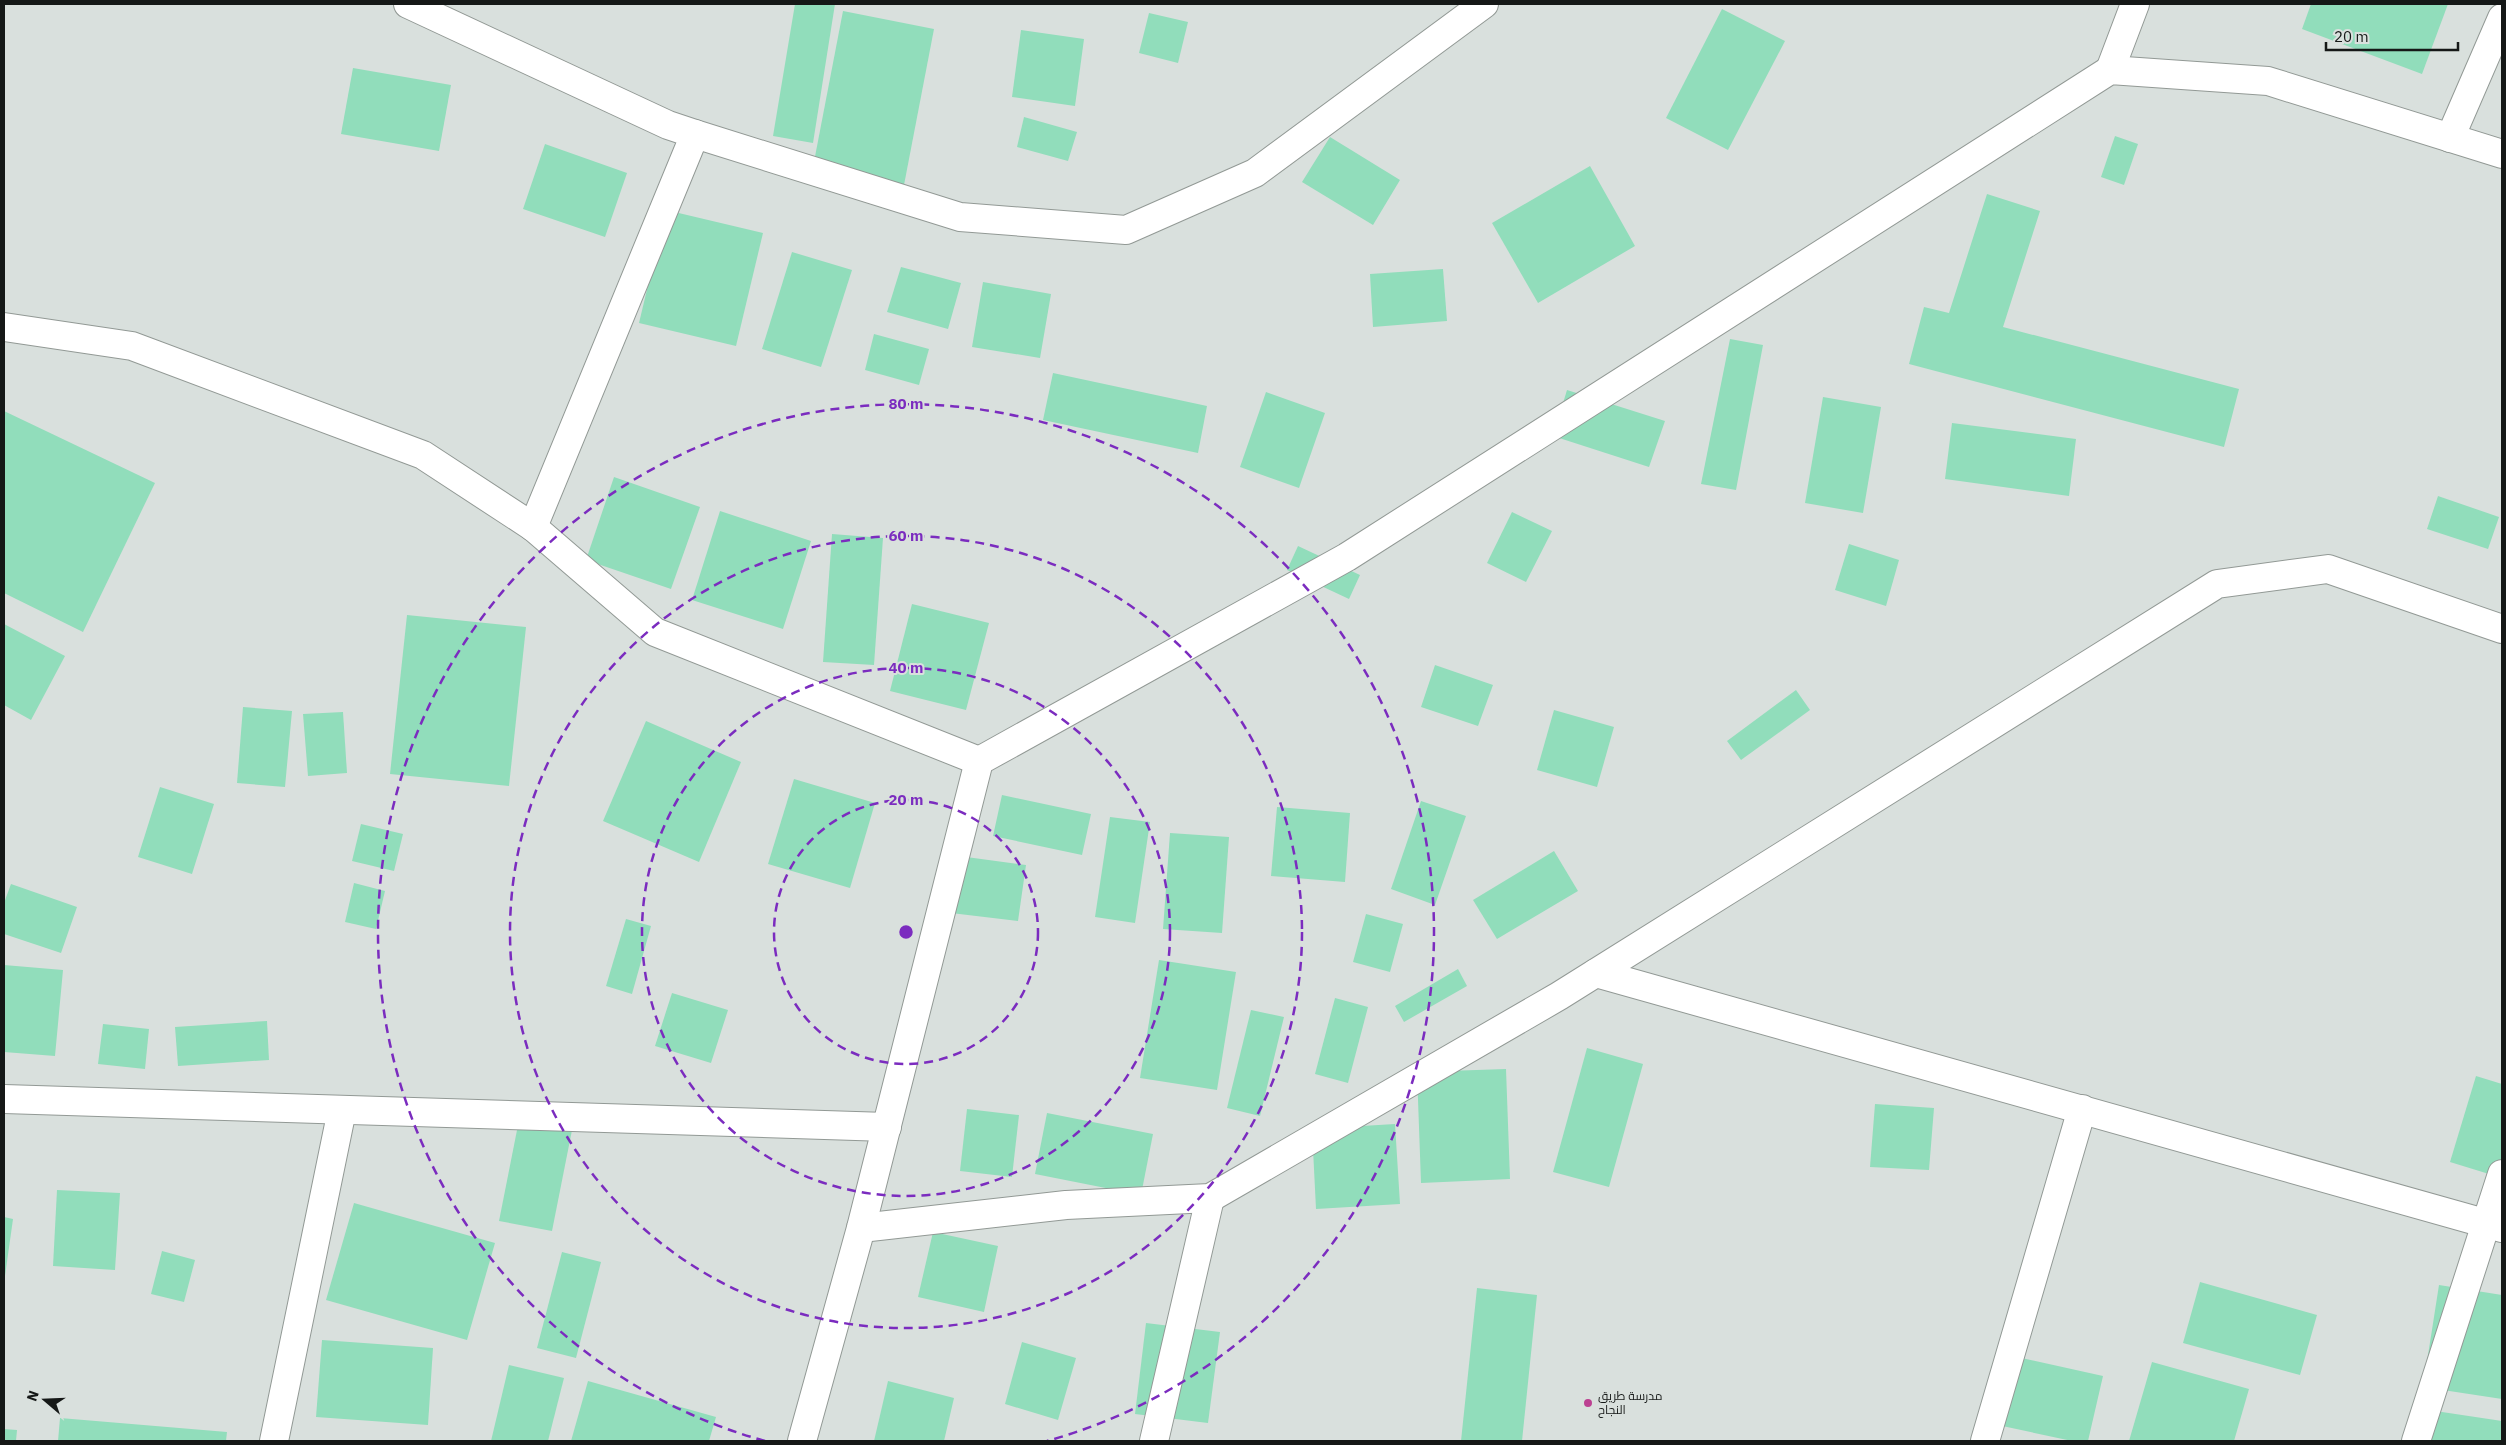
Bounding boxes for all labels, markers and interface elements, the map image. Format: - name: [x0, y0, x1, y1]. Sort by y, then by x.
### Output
- scale bar: [2326, 20, 2458, 52]
- text: 20 m: [2334, 27, 2369, 46]
- text: 80 m: [889, 394, 923, 413]
- text: 60 m: [889, 526, 923, 545]
- text: 40 m: [889, 658, 923, 677]
- text: 20 m: [889, 790, 923, 809]
- centre of rings: [897, 923, 915, 941]
- north arrow: [20, 1375, 70, 1425]
- text: N: [23, 1388, 43, 1403]
- place label: مدرسة طريق النجاح: [1598, 1388, 1662, 1418]
- marker: مدرسة طريق النجاح: [1582, 1397, 1594, 1409]

